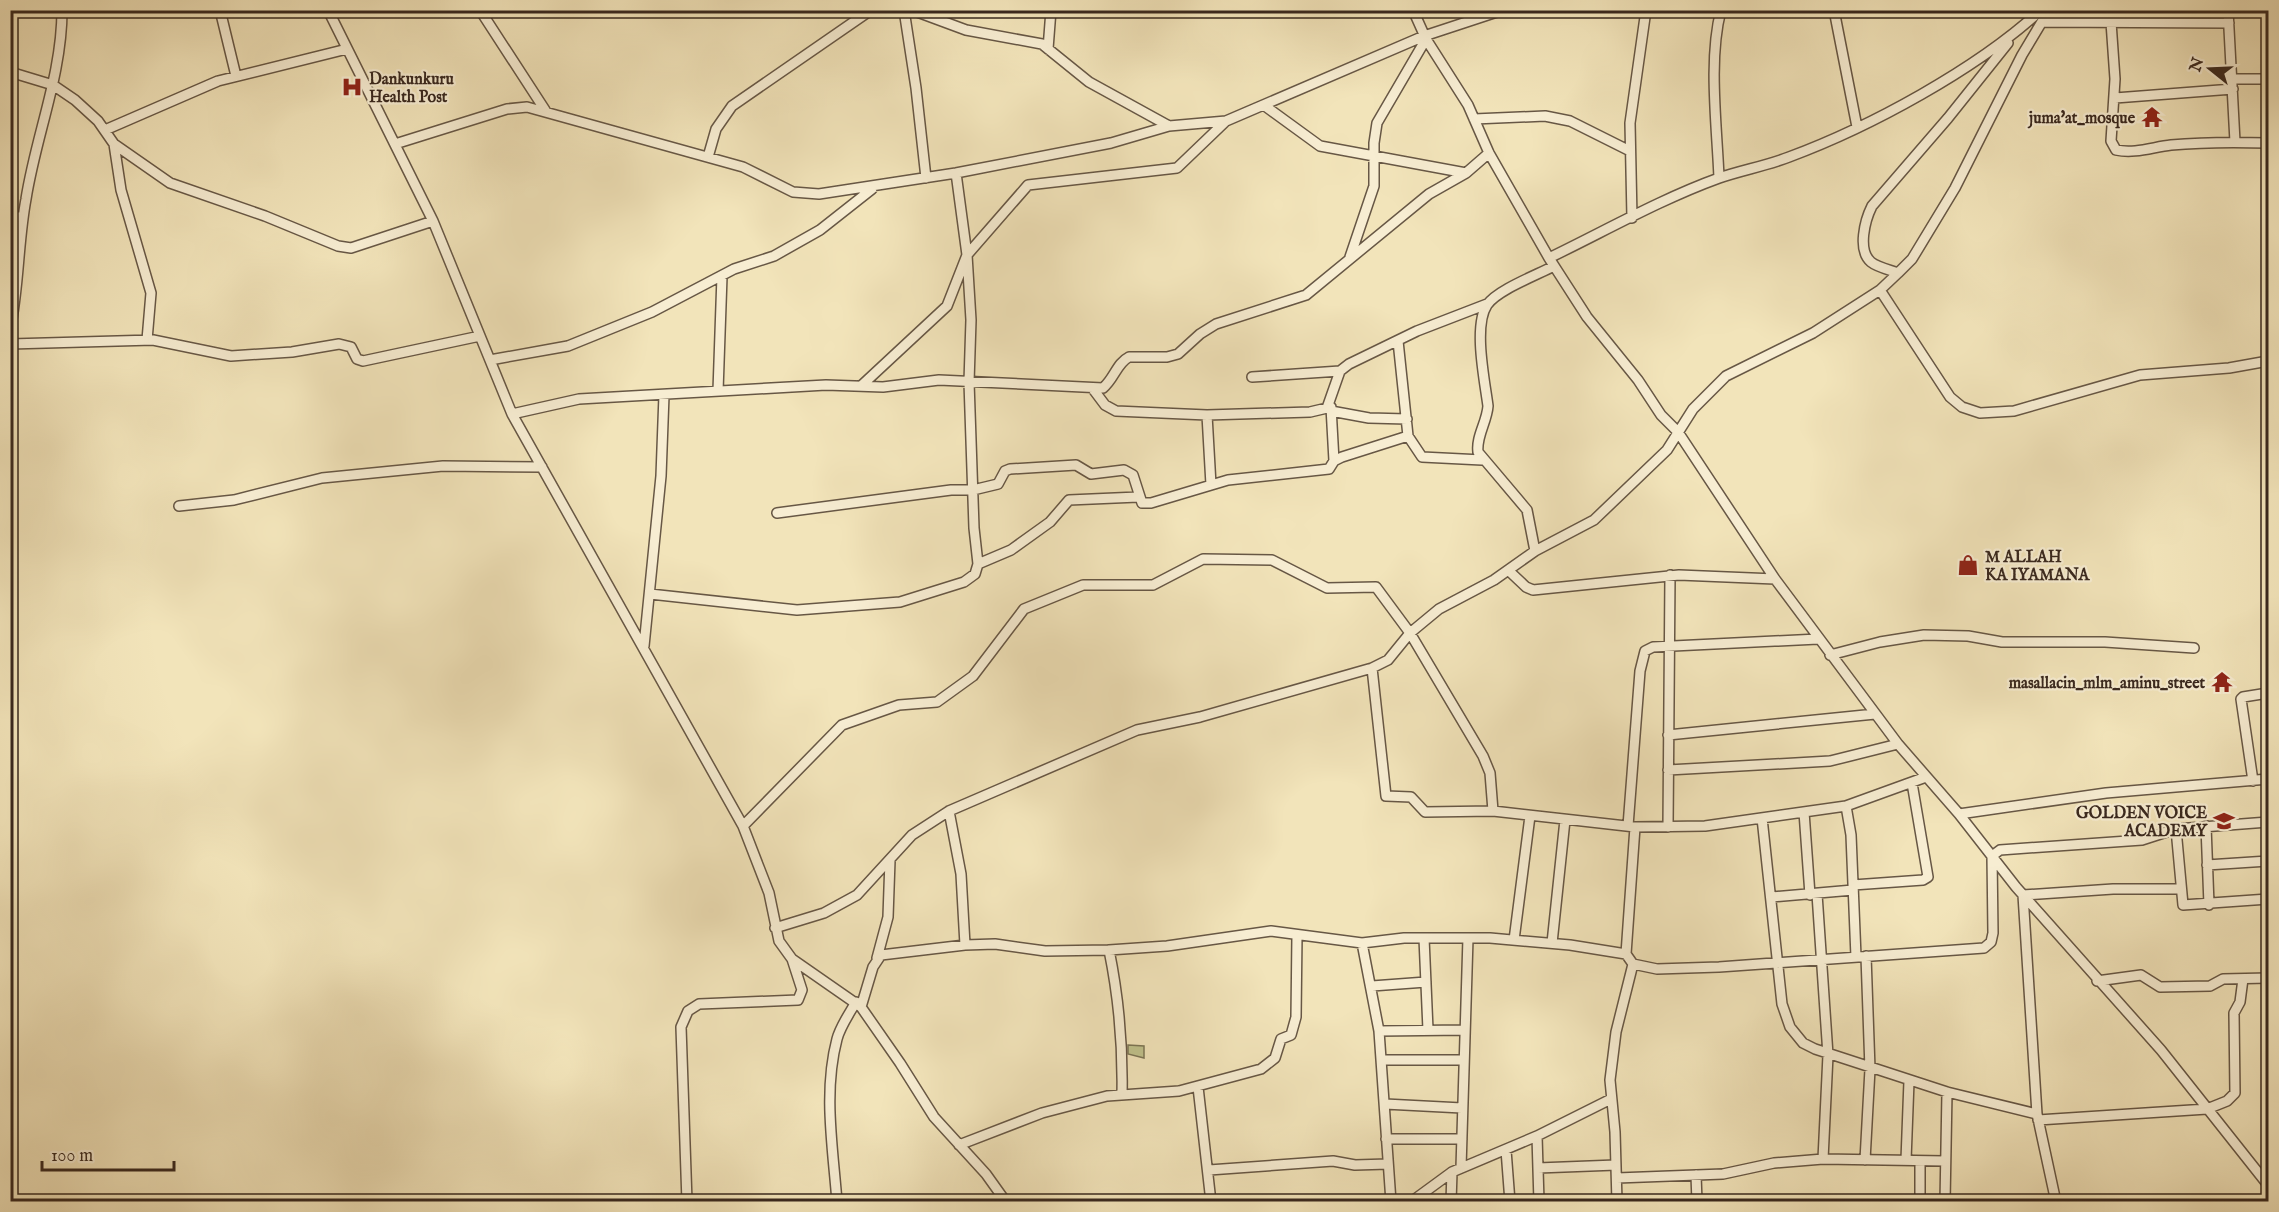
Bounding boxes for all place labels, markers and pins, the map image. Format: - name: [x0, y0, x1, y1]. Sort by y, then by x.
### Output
- place label: Dankunkuru Health Post: [369, 70, 454, 108]
- hospital icon: Dankunkuru Health Post: [340, 75, 364, 99]
- temple icon: juma'at_mosque: [2140, 105, 2164, 129]
- place label: juma'at_mosque: [2027, 109, 2136, 129]
- place label: M ALLAH KA IYAMANA: [1985, 548, 2090, 586]
- shop icon: M ALLAH KA IYAMANA: [1956, 553, 1980, 577]
- temple icon: masallacin_mlm_aminu_street: [2210, 670, 2234, 694]
- place label: masallacin_mlm_aminu_street: [2009, 674, 2206, 694]
- place label: GOLDEN VOICE ACADEMY: [2076, 804, 2208, 842]
- school or university icon: GOLDEN VOICE ACADEMY: [2212, 809, 2236, 833]

